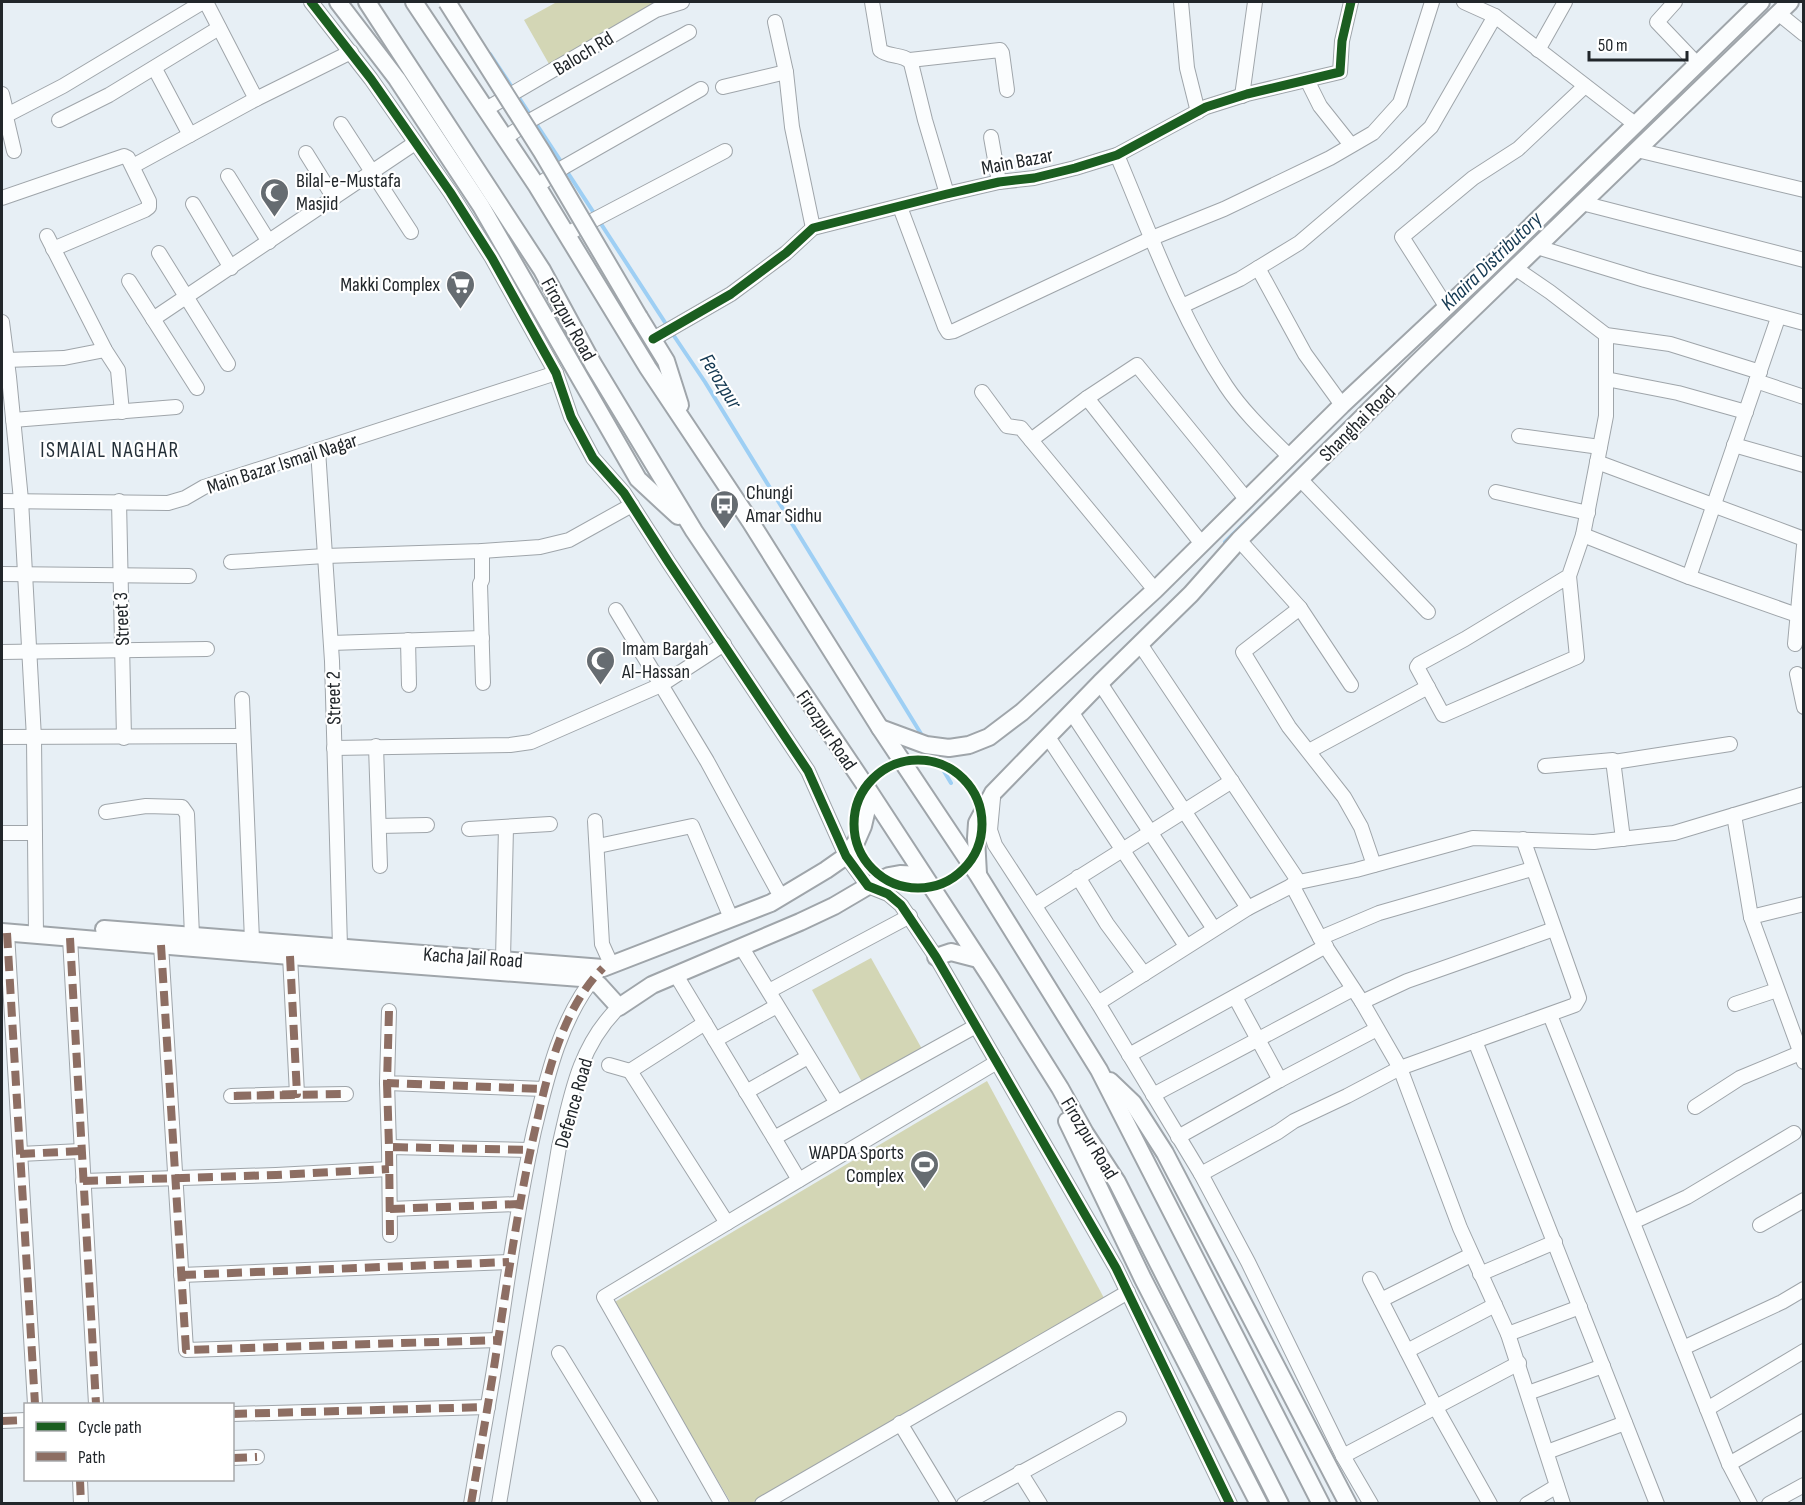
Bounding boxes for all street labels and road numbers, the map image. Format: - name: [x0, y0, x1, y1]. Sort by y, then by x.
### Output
- street label: Baloch Rd: [549, 27, 618, 81]
- street label: Main Bazar: [979, 143, 1055, 181]
- street label: Firozpur Road: [536, 274, 601, 365]
- street label: Shanghai Road: [1315, 381, 1401, 467]
- street label: Main Bazar Ismail Nagar: [204, 428, 361, 500]
- street label: Street 3: [109, 592, 135, 646]
- street label: Street 2: [322, 671, 346, 725]
- street label: Firozpur Road: [791, 686, 862, 775]
- street label: Kacha Jail Road: [422, 943, 524, 973]
- street label: Defence Road: [550, 1056, 598, 1151]
- street label: Firozpur Road: [1055, 1093, 1123, 1184]

